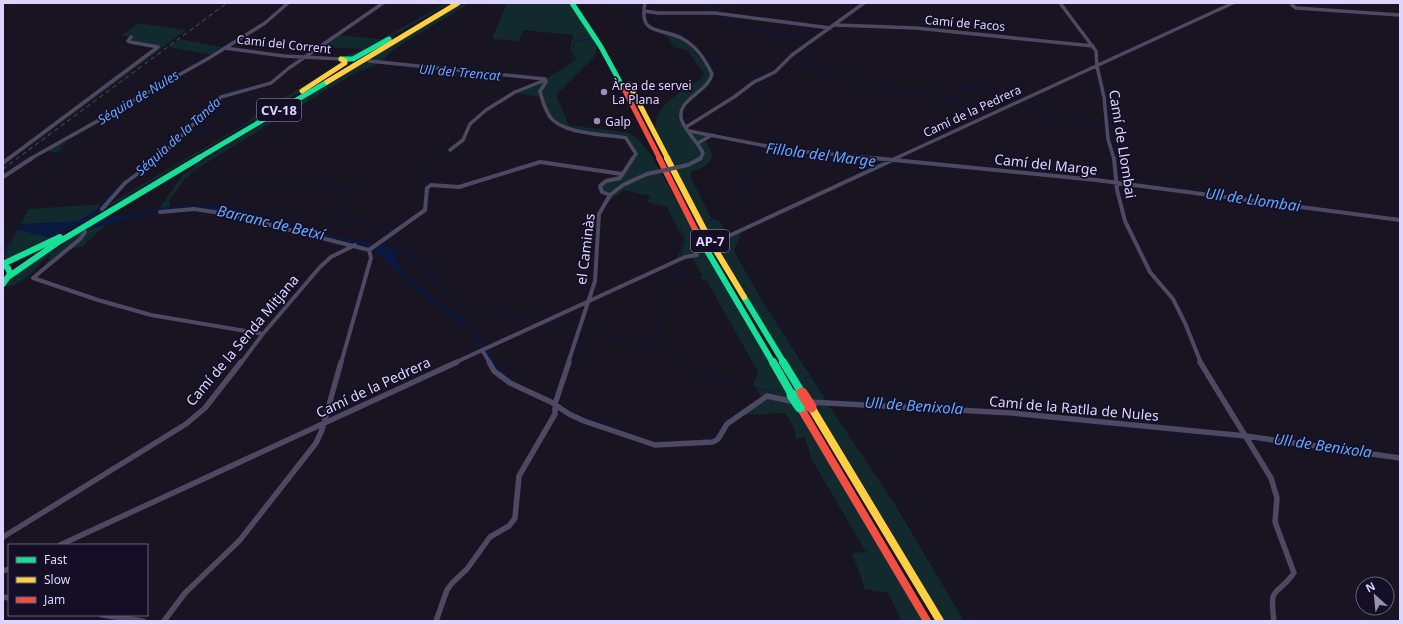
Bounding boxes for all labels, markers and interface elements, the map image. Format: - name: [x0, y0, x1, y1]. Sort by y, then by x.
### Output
- street label: Camí de Facos: [924, 11, 1006, 35]
- street label: Camí del Corrent: [236, 31, 333, 57]
- water label: Ull del Trencat: [418, 59, 502, 85]
- water label: Séquia de Nules: [94, 65, 182, 128]
- place label: Àrea de servei La Plana: [612, 77, 692, 108]
- street label: Camí de la Pedrera: [920, 81, 1024, 141]
- marker: Àrea de servei La Plana: [599, 87, 609, 97]
- street label: Camí de Llombai: [1105, 88, 1141, 200]
- water label: Séquia de la Tanda: [131, 92, 225, 179]
- road number: CV-18: [257, 99, 301, 121]
- place label: Galp: [605, 113, 631, 130]
- marker: Galp: [592, 116, 602, 126]
- water label: Fillola del Marge: [765, 137, 878, 171]
- street label: Camí del Marge: [994, 149, 1099, 179]
- water label: Ull de Llombai: [1204, 182, 1303, 216]
- water label: Barranc de Betxí: [215, 200, 329, 245]
- street label: el Caminàs: [571, 212, 599, 286]
- road number: AP-7: [691, 230, 729, 252]
- street label: Camí de la Senda Mitjana: [181, 270, 303, 410]
- street label: Camí de la Pedrera: [313, 352, 433, 422]
- street label: Camí de la Ratlla de Nules: [988, 391, 1160, 425]
- water label: Ull de Benixola: [864, 392, 964, 418]
- water label: Ull de Benixola: [1273, 428, 1374, 462]
- legend: [8, 544, 148, 616]
- text: Fast: [44, 551, 68, 568]
- text: Slow: [44, 571, 71, 588]
- north arrow: [1355, 576, 1395, 616]
- text: N: [1363, 578, 1378, 595]
- text: Jam: [43, 591, 65, 608]

